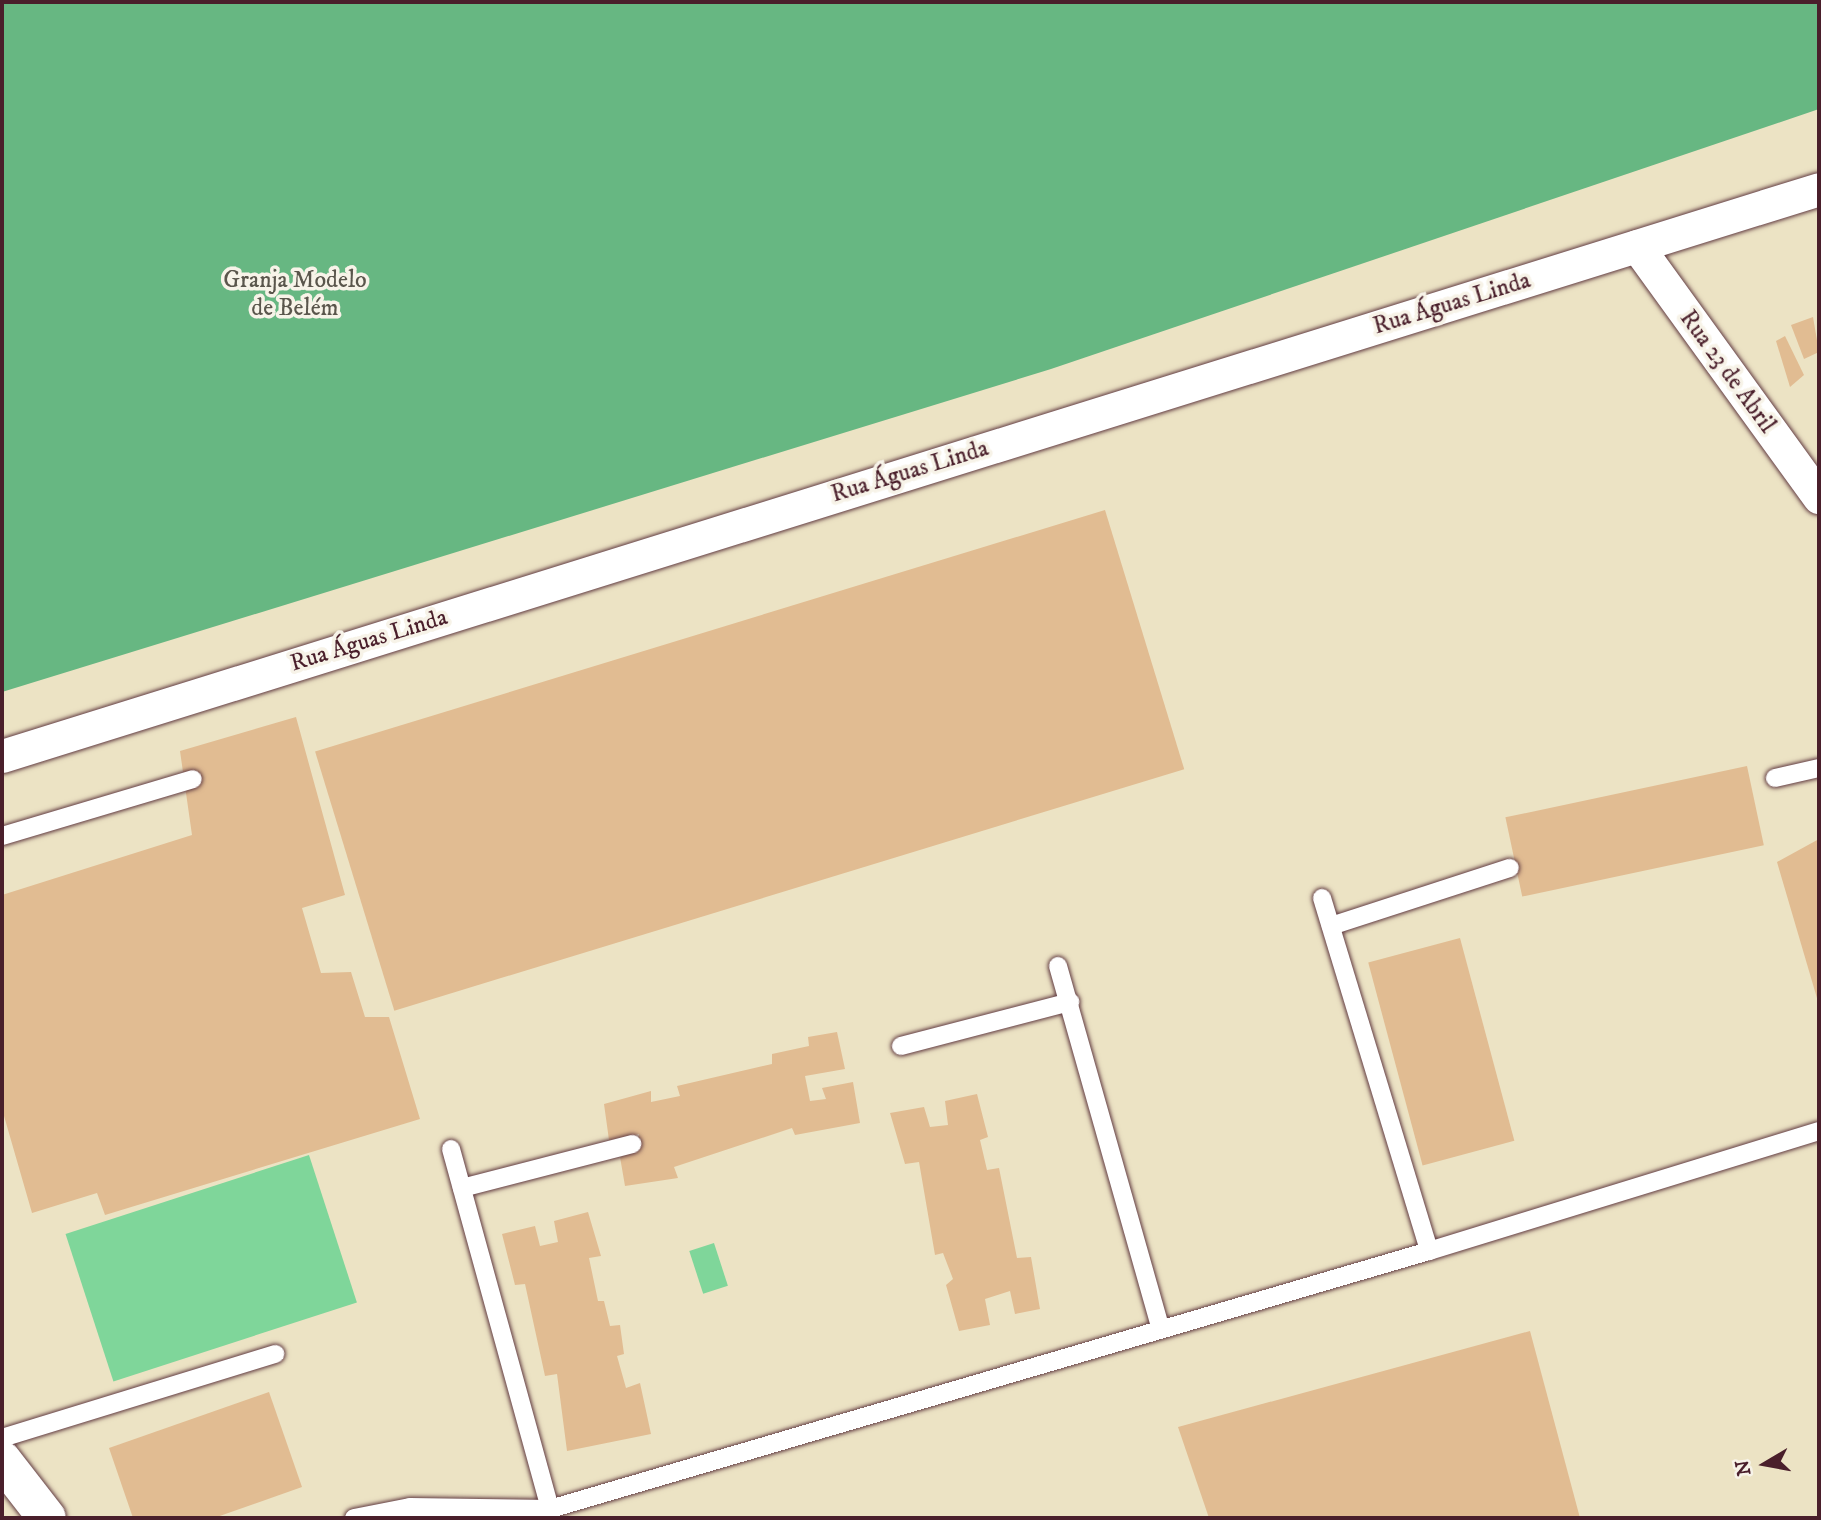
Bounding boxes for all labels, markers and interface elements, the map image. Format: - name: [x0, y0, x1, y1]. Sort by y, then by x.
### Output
- street label: Rua Águas Linda: [1370, 266, 1534, 342]
- park label: Granja Modelo de Belém: [223, 267, 367, 323]
- street label: Rua 23 de Abril: [1673, 305, 1781, 439]
- street label: Rua Águas Linda: [828, 434, 992, 510]
- street label: Rua Águas Linda: [287, 603, 451, 679]
- north arrow: [1730, 1429, 1800, 1499]
- text: N: [1731, 1458, 1757, 1477]

